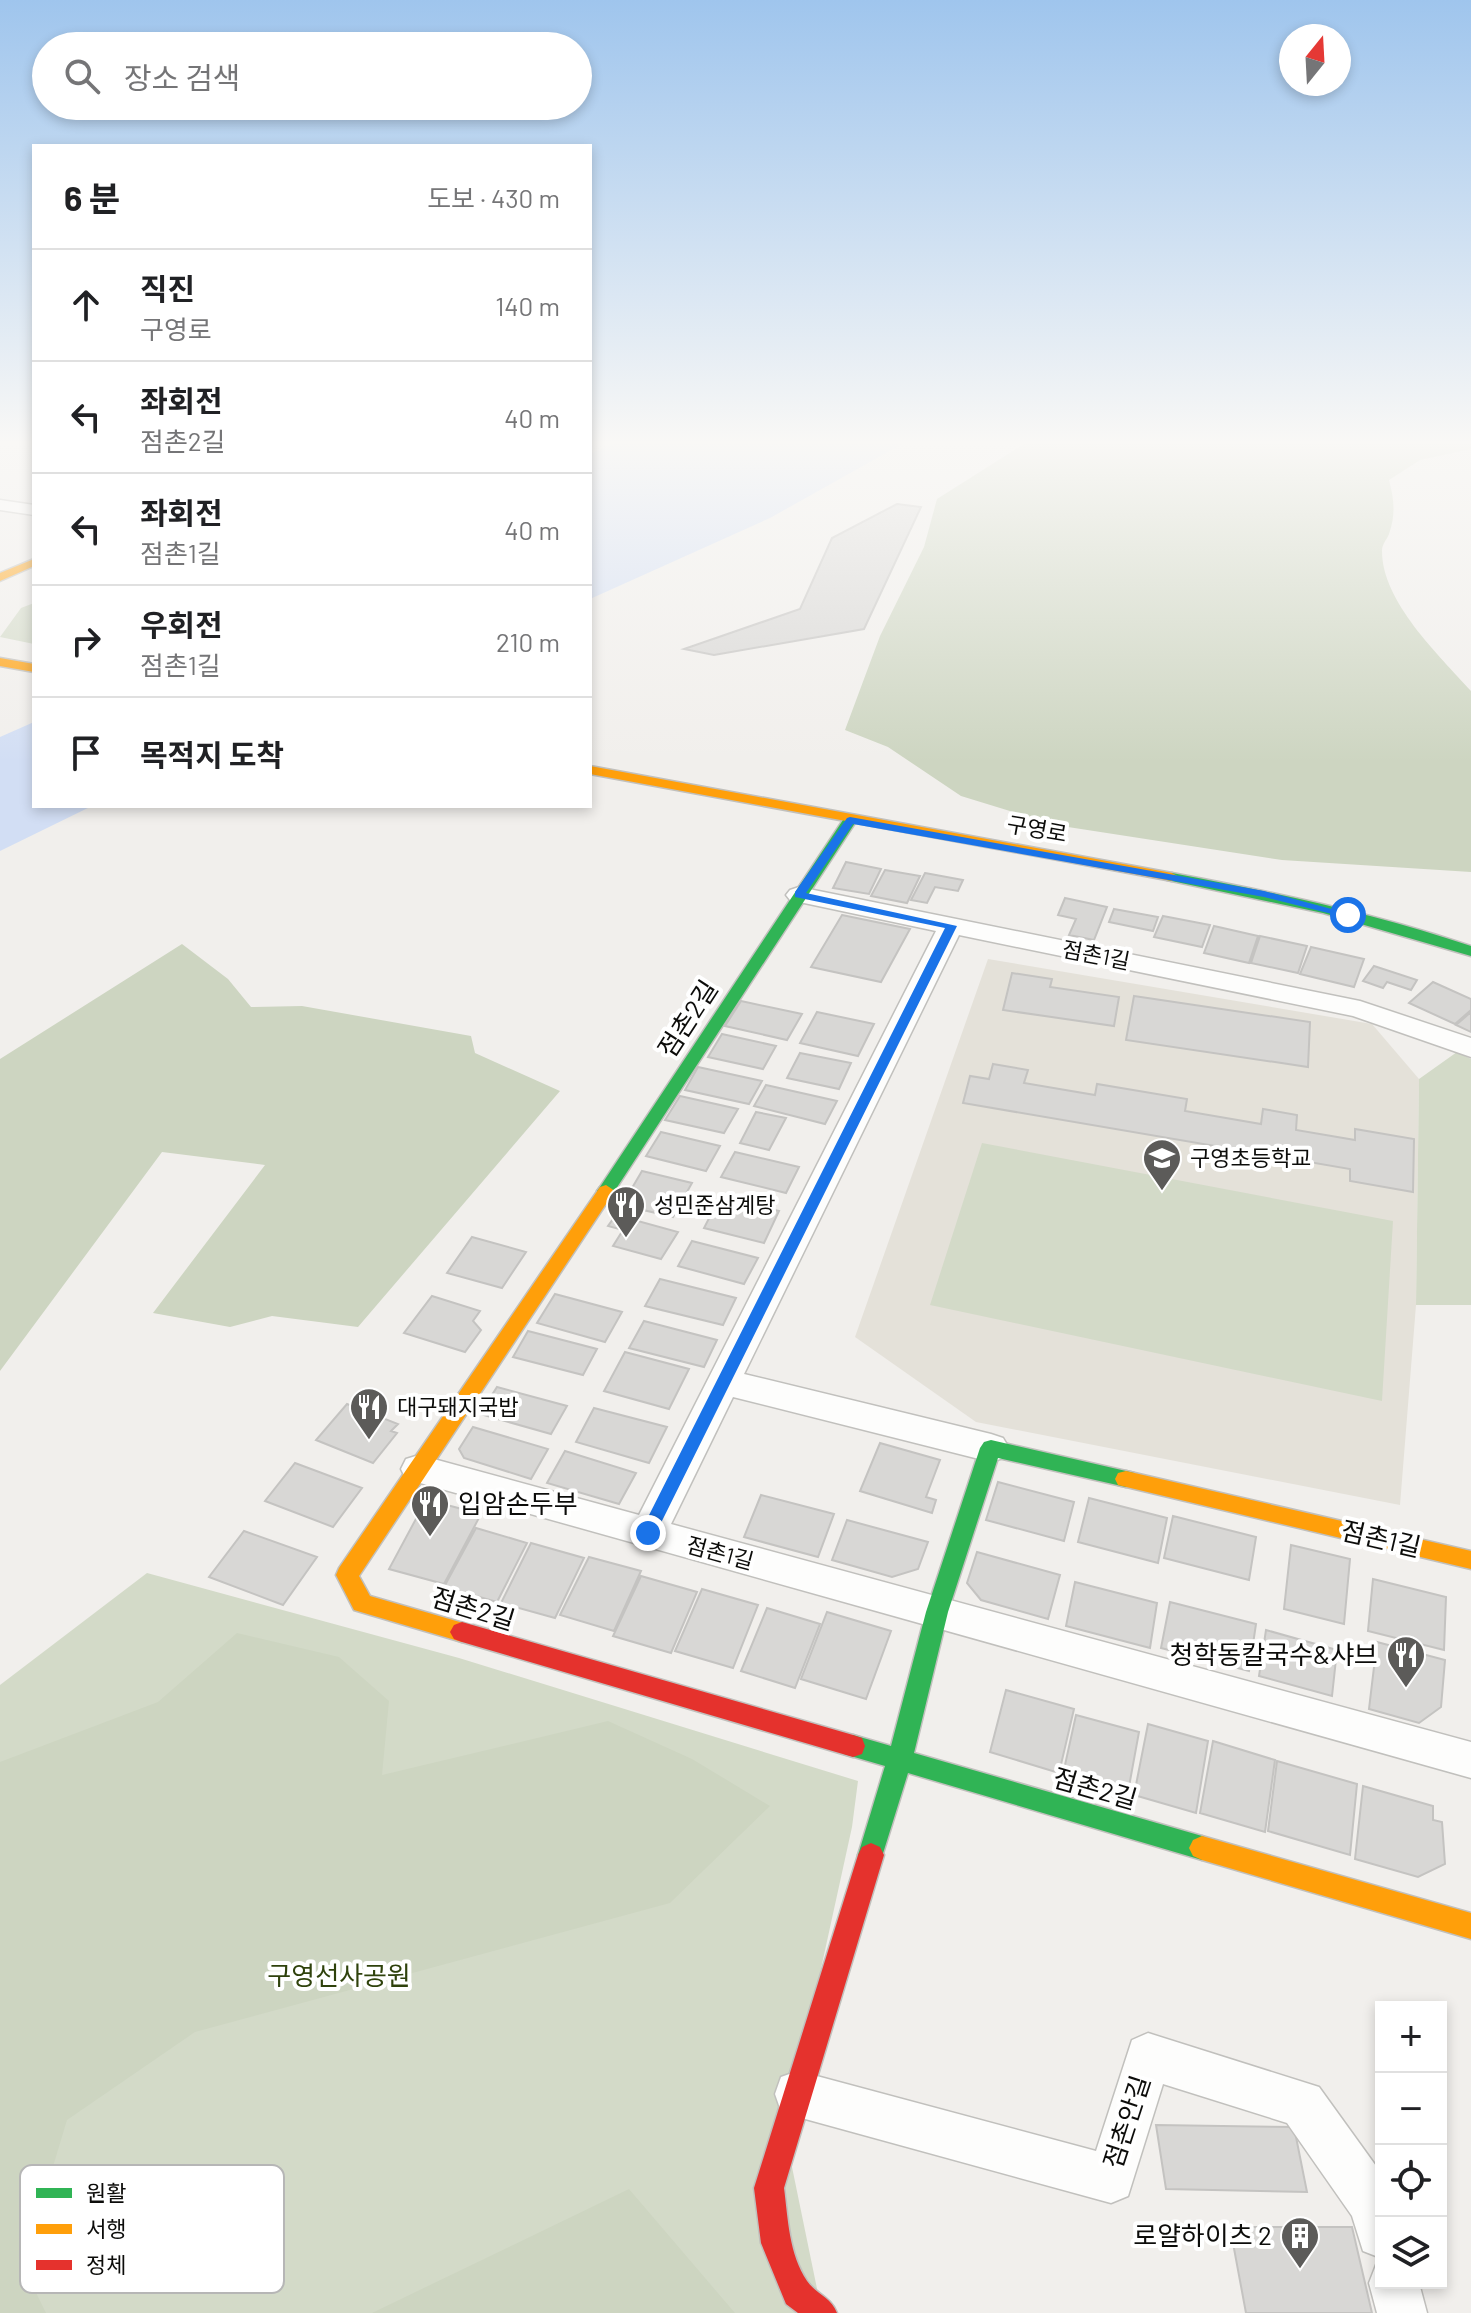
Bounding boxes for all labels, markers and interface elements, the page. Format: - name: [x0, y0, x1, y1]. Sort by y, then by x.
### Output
- north arrow: [1279, 24, 1351, 96]
- search box: [32, 32, 592, 120]
- icon: search: [60, 54, 104, 98]
- text: 장소 검색: [124, 59, 240, 95]
- text: 6 분: [64, 177, 120, 218]
- text: 도보 · 430 m: [427, 182, 560, 213]
- text: 직진: [140, 270, 195, 306]
- icon: ahead: [64, 283, 108, 327]
- text: 140 m: [495, 290, 560, 321]
- text: 구영로: [140, 313, 212, 344]
- text: 좌회전: [140, 382, 223, 418]
- icon: left: [64, 395, 108, 439]
- text: 40 m: [504, 402, 560, 433]
- text: 점촌2길: [140, 425, 226, 456]
- text: 좌회전: [140, 494, 223, 530]
- icon: left: [64, 507, 108, 551]
- text: 40 m: [504, 514, 560, 545]
- text: 점촌1길: [140, 537, 221, 568]
- text: 우회전: [140, 606, 223, 642]
- icon: right: [64, 619, 108, 663]
- text: 210 m: [496, 626, 560, 657]
- text: 점촌1길: [140, 649, 221, 680]
- icon: arrive: [64, 731, 108, 775]
- text: 목적지 도착: [140, 736, 284, 772]
- street label: 구영로: [1005, 810, 1069, 846]
- route start: [1330, 897, 1366, 933]
- street label: 점촌1길: [1060, 935, 1132, 973]
- street label: 점촌2길: [650, 974, 723, 1063]
- school or university icon: 구영초등학교: [1141, 1137, 1183, 1192]
- place label: 구영초등학교: [1190, 1144, 1311, 1170]
- restaurant icon: 성민준삼계탕: [605, 1184, 647, 1239]
- place label: 성민준삼계탕: [654, 1191, 775, 1217]
- restaurant icon: 대구돼지국밥: [348, 1386, 390, 1441]
- place label: 대구돼지국밥: [397, 1393, 518, 1419]
- restaurant icon: 입암손두부: [409, 1483, 451, 1538]
- place label: 입암손두부: [458, 1487, 578, 1518]
- street label: 점촌1길: [1338, 1513, 1424, 1562]
- route end: [630, 1515, 666, 1551]
- street label: 점촌1길: [684, 1531, 757, 1573]
- street label: 점촌2길: [428, 1580, 519, 1635]
- restaurant icon: 청학동칼국수&샤브: [1385, 1634, 1427, 1689]
- place label: 청학동칼국수&샤브: [1170, 1638, 1378, 1669]
- street label: 점촌2길: [1050, 1761, 1141, 1814]
- park label: 구영선사공원: [267, 1959, 411, 1990]
- map controls: [1375, 2001, 1447, 2289]
- button: +: [1375, 2001, 1447, 2073]
- street label: 점촌안길: [1096, 2071, 1155, 2172]
- button: −: [1375, 2073, 1447, 2145]
- button: locate: [1375, 2145, 1447, 2217]
- legend: [20, 2165, 284, 2293]
- text: 원활: [86, 2179, 126, 2205]
- text: 서행: [86, 2215, 126, 2241]
- building icon: 로얄하이츠 2: [1279, 2215, 1321, 2270]
- button: layers: [1375, 2217, 1447, 2289]
- place label: 로얄하이츠 2: [1133, 2219, 1272, 2250]
- text: 정체: [86, 2251, 126, 2277]

